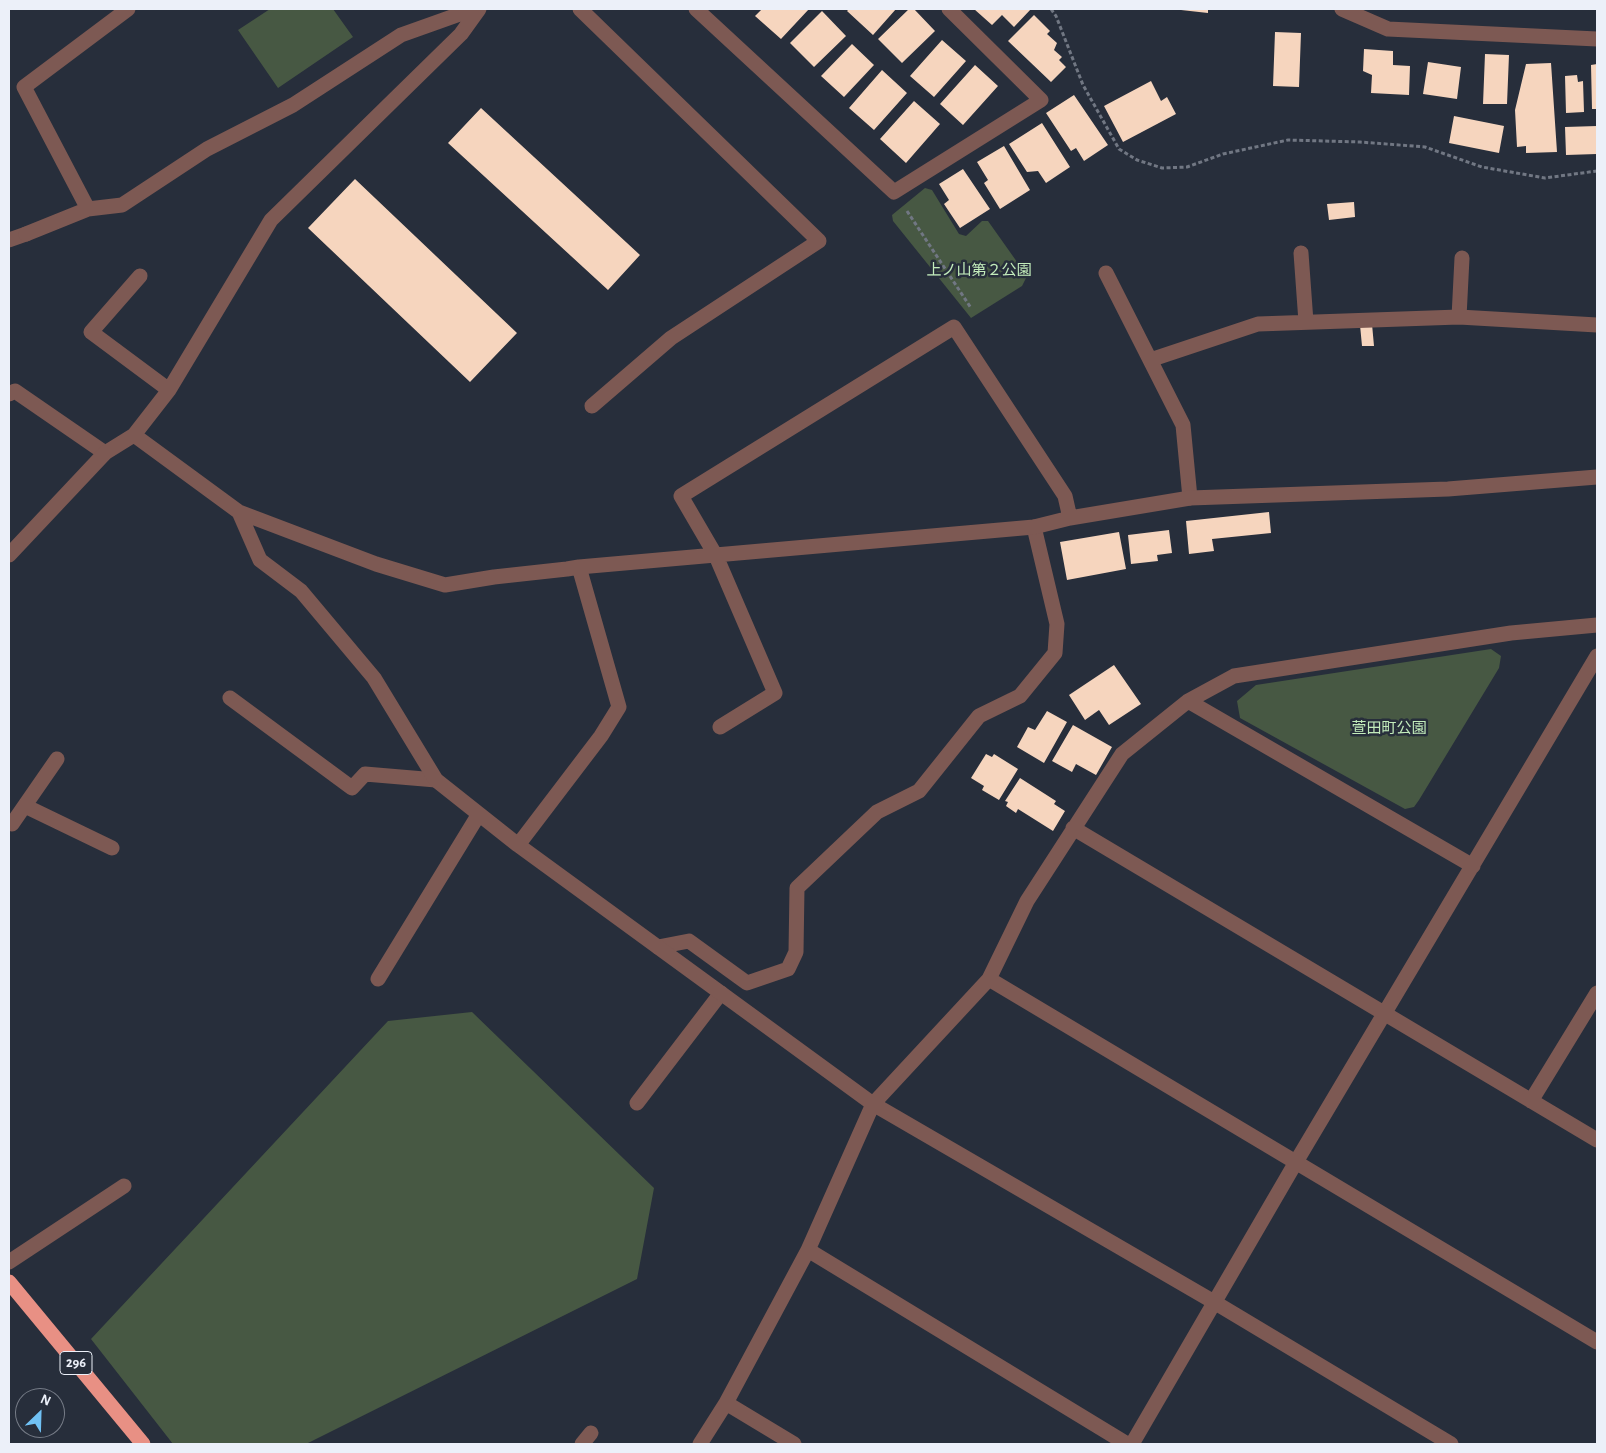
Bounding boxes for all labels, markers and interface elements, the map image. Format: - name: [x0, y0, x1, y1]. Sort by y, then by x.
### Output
- park label: 上ノ山第２公園: [927, 261, 1031, 279]
- park label: 萱田町公園: [1352, 719, 1426, 737]
- road number: 296: [60, 1352, 92, 1375]
- north arrow: [15, 1388, 65, 1438]
- text: N: [38, 1392, 53, 1409]

